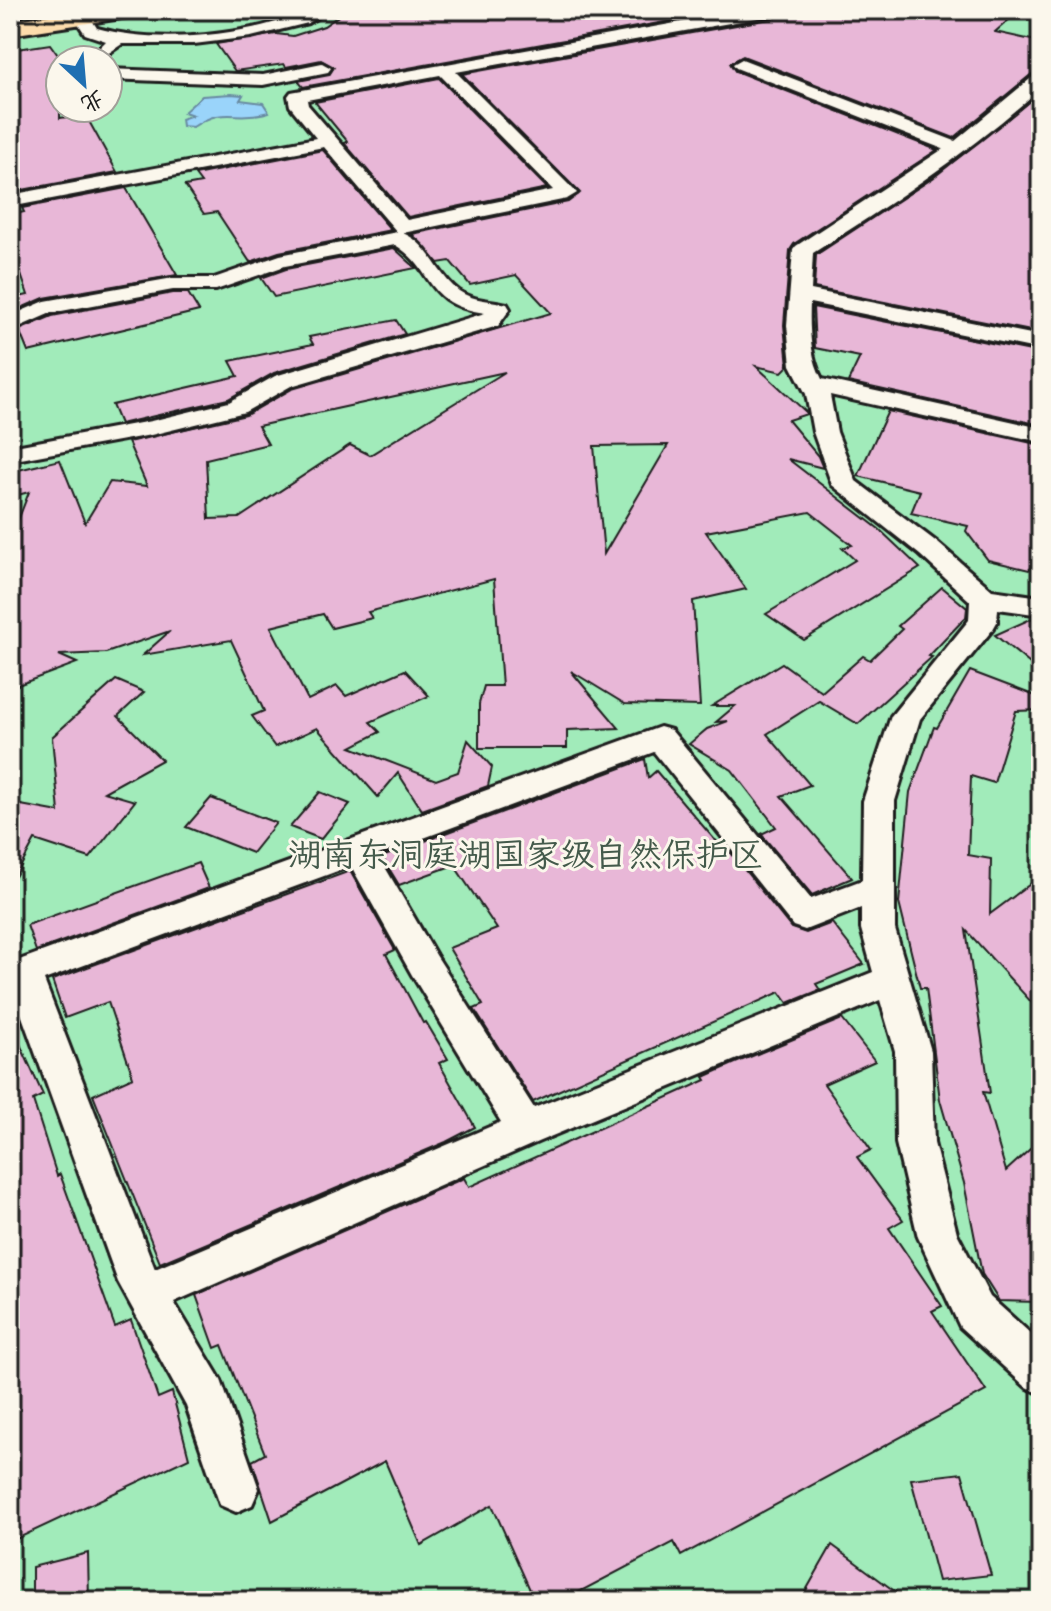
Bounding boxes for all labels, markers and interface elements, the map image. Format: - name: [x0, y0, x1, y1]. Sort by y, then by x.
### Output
- north arrow: [44, 44, 124, 124]
- text: 北: [76, 84, 108, 118]
- park label: 湖南东洞庭湖国家级自然保护区: [288, 833, 764, 876]

